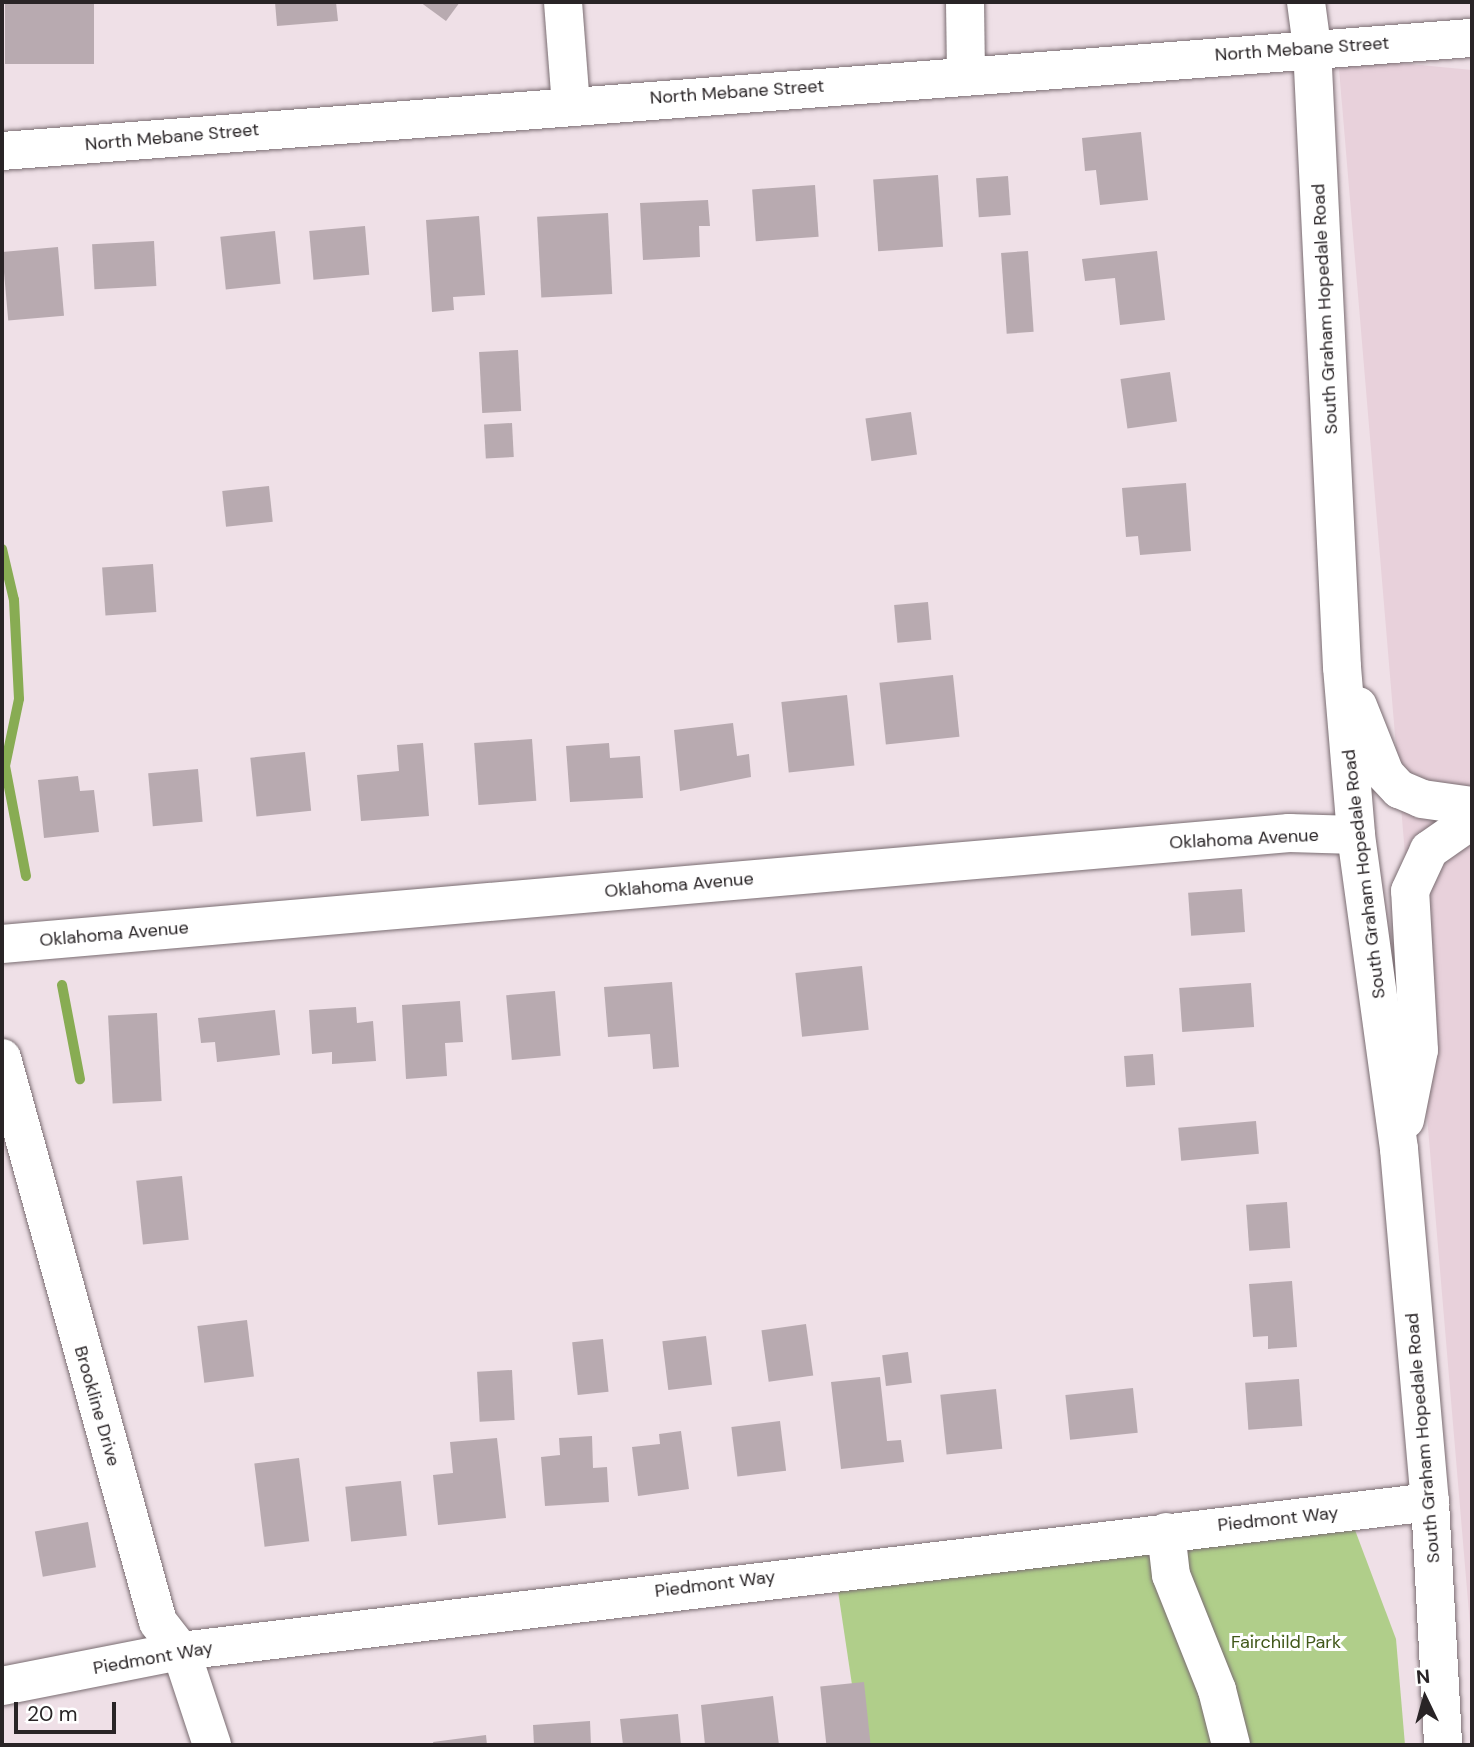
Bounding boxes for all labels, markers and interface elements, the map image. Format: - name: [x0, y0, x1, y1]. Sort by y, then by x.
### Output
- street label: North Mebane Street: [1214, 32, 1390, 66]
- street label: North Mebane Street: [649, 75, 825, 109]
- street label: North Mebane Street: [84, 119, 260, 155]
- street label: South Graham Hopedale Road: [1308, 183, 1342, 435]
- street label: South Graham Hopedale Road: [1338, 748, 1390, 1000]
- street label: Oklahoma Avenue: [1169, 824, 1319, 854]
- street label: Oklahoma Avenue: [604, 868, 754, 902]
- street label: Oklahoma Avenue: [39, 917, 189, 951]
- street label: South Graham Hopedale Road: [1401, 1312, 1445, 1564]
- street label: Brookline Drive: [70, 1343, 124, 1469]
- street label: Piedmont Way: [1217, 1502, 1339, 1536]
- street label: Piedmont Way: [654, 1566, 776, 1602]
- park label: Fairchild Park: [1231, 1631, 1341, 1653]
- street label: Piedmont Way: [91, 1637, 215, 1679]
- north arrow: [1390, 1663, 1460, 1733]
- text: N: [1415, 1664, 1431, 1690]
- scale bar: [18, 1688, 119, 1732]
- text: 20 m: [27, 1700, 78, 1728]

